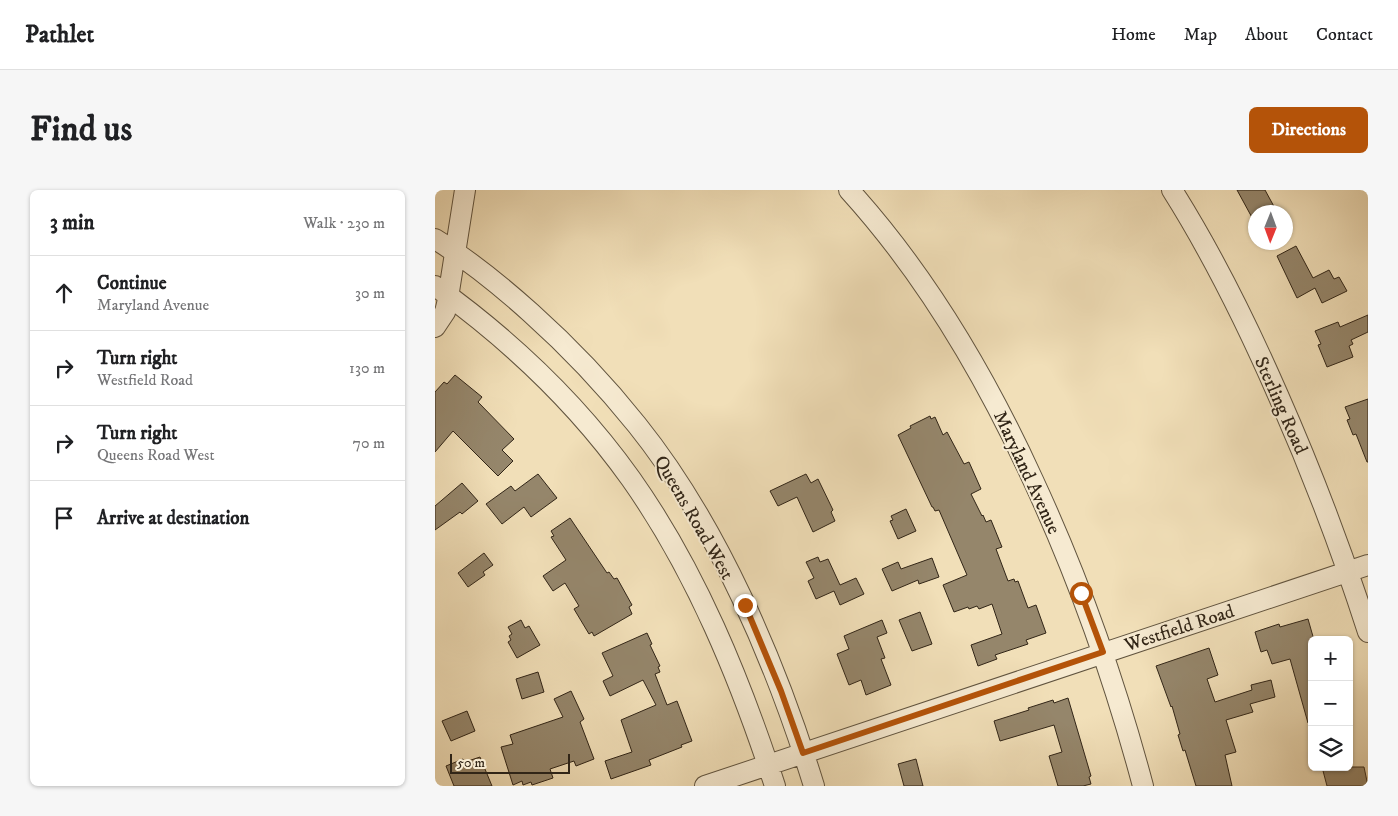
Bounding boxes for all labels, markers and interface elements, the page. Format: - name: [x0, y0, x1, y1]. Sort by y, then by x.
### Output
- text: Pathlet: [25, 20, 94, 50]
- text: Home: [1111, 24, 1156, 46]
- text: Map: [1184, 24, 1217, 46]
- text: About: [1245, 24, 1288, 46]
- text: Contact: [1316, 24, 1373, 46]
- button: Directions: [1249, 107, 1368, 153]
- text: Find us: [30, 108, 132, 152]
- north arrow: [1248, 205, 1293, 250]
- text: 3 min: [50, 210, 95, 236]
- text: Walk · 230 m: [303, 213, 385, 233]
- text: Continue: [97, 272, 167, 295]
- icon: ahead: [50, 279, 78, 307]
- text: 30 m: [355, 283, 385, 303]
- text: Maryland Avenue: [97, 295, 209, 315]
- text: Turn right: [97, 347, 177, 370]
- street label: Sterling Road: [1249, 353, 1313, 458]
- icon: right: [50, 354, 78, 382]
- text: 130 m: [349, 358, 385, 378]
- text: Westfield Road: [97, 370, 193, 390]
- street label: Maryland Avenue: [988, 407, 1065, 538]
- text: Turn right: [97, 422, 177, 445]
- icon: right: [50, 429, 78, 457]
- text: 70 m: [353, 433, 385, 453]
- text: Queens Road West: [97, 445, 215, 465]
- street label: Queens Road West: [649, 452, 739, 584]
- icon: arrive: [50, 504, 78, 532]
- text: Arrive at destination: [97, 507, 249, 530]
- route start: [1070, 582, 1093, 605]
- route end: [734, 594, 757, 617]
- street label: Westfield Road: [1121, 600, 1238, 657]
- map controls: [1308, 636, 1353, 771]
- button: +: [1308, 636, 1353, 681]
- button: −: [1308, 681, 1353, 726]
- button: layers: [1308, 726, 1353, 771]
- scale bar: [450, 751, 570, 774]
- text: 50 m: [457, 754, 485, 772]

